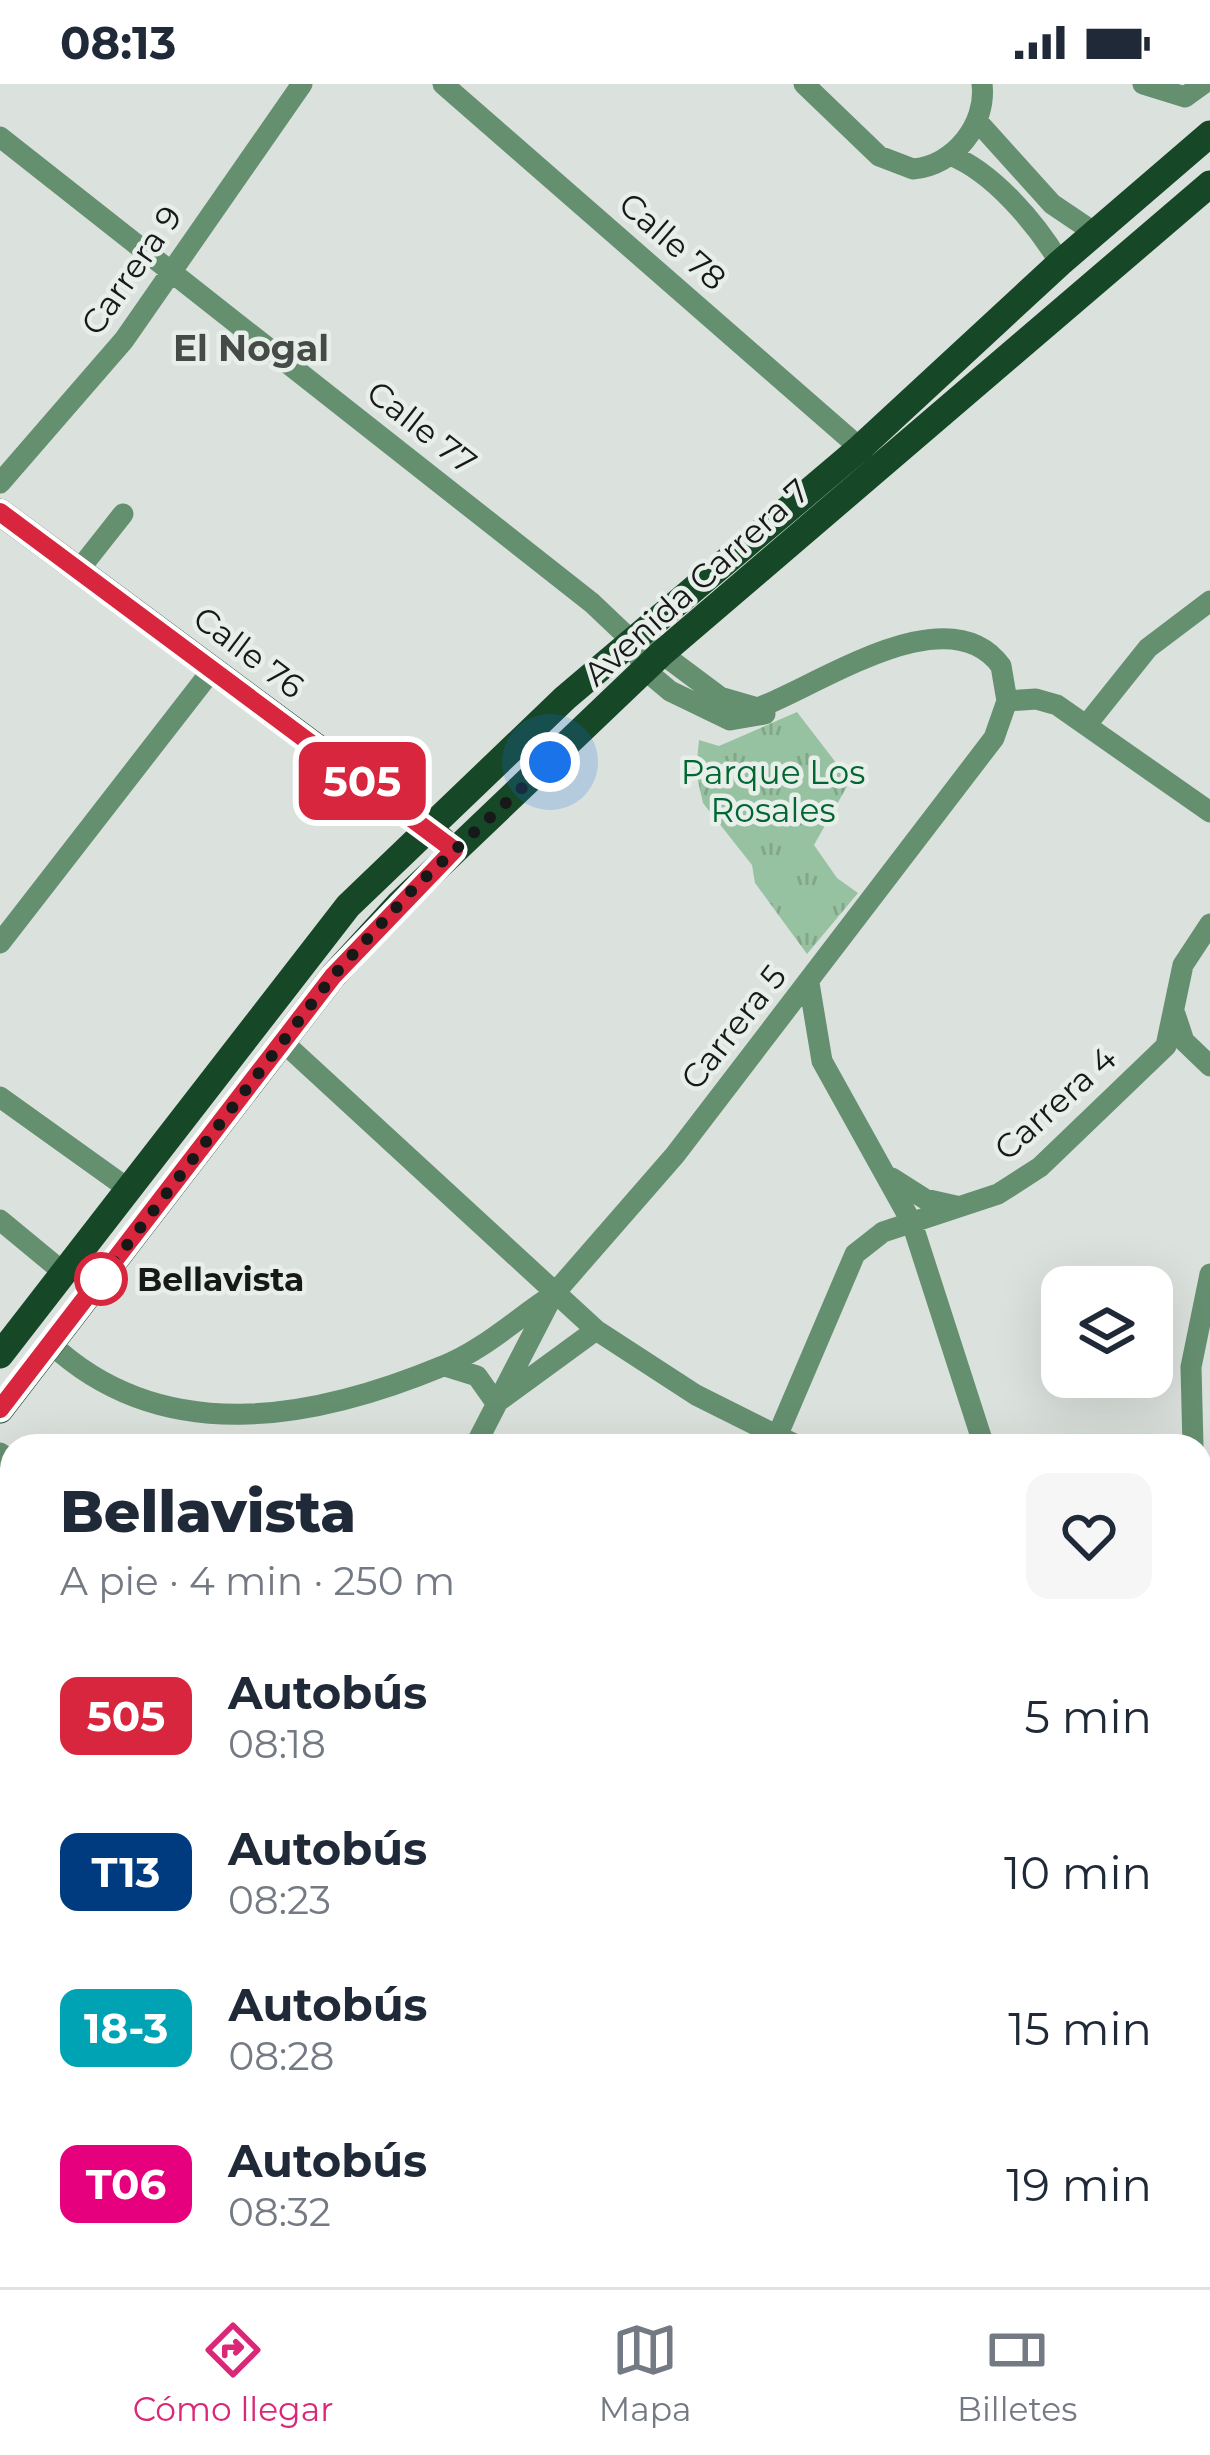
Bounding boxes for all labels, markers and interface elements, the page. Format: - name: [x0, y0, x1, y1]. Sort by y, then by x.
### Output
- text: 08:13: [60, 15, 176, 70]
- street label: Calle 78: [611, 184, 735, 298]
- street label: Carrera 9: [72, 198, 190, 342]
- district label: El Nogal: [173, 326, 329, 370]
- street label: Calle 77: [359, 372, 485, 482]
- street label: Avenida Carrera 7: [575, 470, 817, 694]
- street label: Calle 76: [186, 598, 312, 706]
- your location: [520, 732, 580, 792]
- line badge: 505: [293, 742, 431, 820]
- park label: Parque Los Rosales: [681, 752, 865, 830]
- text: 505: [323, 755, 401, 807]
- street label: Carrera 5: [672, 957, 794, 1097]
- street label: Carrera 4: [986, 1038, 1124, 1168]
- marker: Bellavista: [76, 1254, 126, 1304]
- place label: Bellavista: [137, 1259, 304, 1299]
- map controls: [1041, 1266, 1173, 1398]
- button: layers: [1041, 1266, 1173, 1398]
- button: heart: [1026, 1473, 1152, 1599]
- text: Bellavista: [60, 1477, 356, 1546]
- text: A pie · 4 min · 250 m: [60, 1557, 455, 1605]
- text: Autobús: [228, 1665, 427, 1720]
- text: 5 min: [1024, 1689, 1152, 1744]
- text: 505: [87, 1690, 165, 1742]
- text: 08:18: [228, 1720, 326, 1768]
- text: Autobús: [228, 1821, 427, 1876]
- text: 10 min: [1004, 1845, 1152, 1900]
- text: T13: [92, 1846, 160, 1898]
- text: 08:23: [228, 1876, 331, 1924]
- text: Autobús: [228, 1977, 428, 2032]
- text: 15 min: [1008, 2001, 1152, 2056]
- text: 18-3: [84, 2002, 168, 2054]
- text: 08:28: [228, 2032, 334, 2080]
- text: Autobús: [228, 2133, 427, 2188]
- text: 19 min: [1006, 2157, 1152, 2212]
- text: T06: [86, 2158, 166, 2210]
- text: 08:32: [228, 2188, 331, 2236]
- tab: Cómo llegar: [133, 2317, 333, 2429]
- tab: Mapa: [599, 2317, 692, 2429]
- tab: Billetes: [957, 2317, 1077, 2429]

